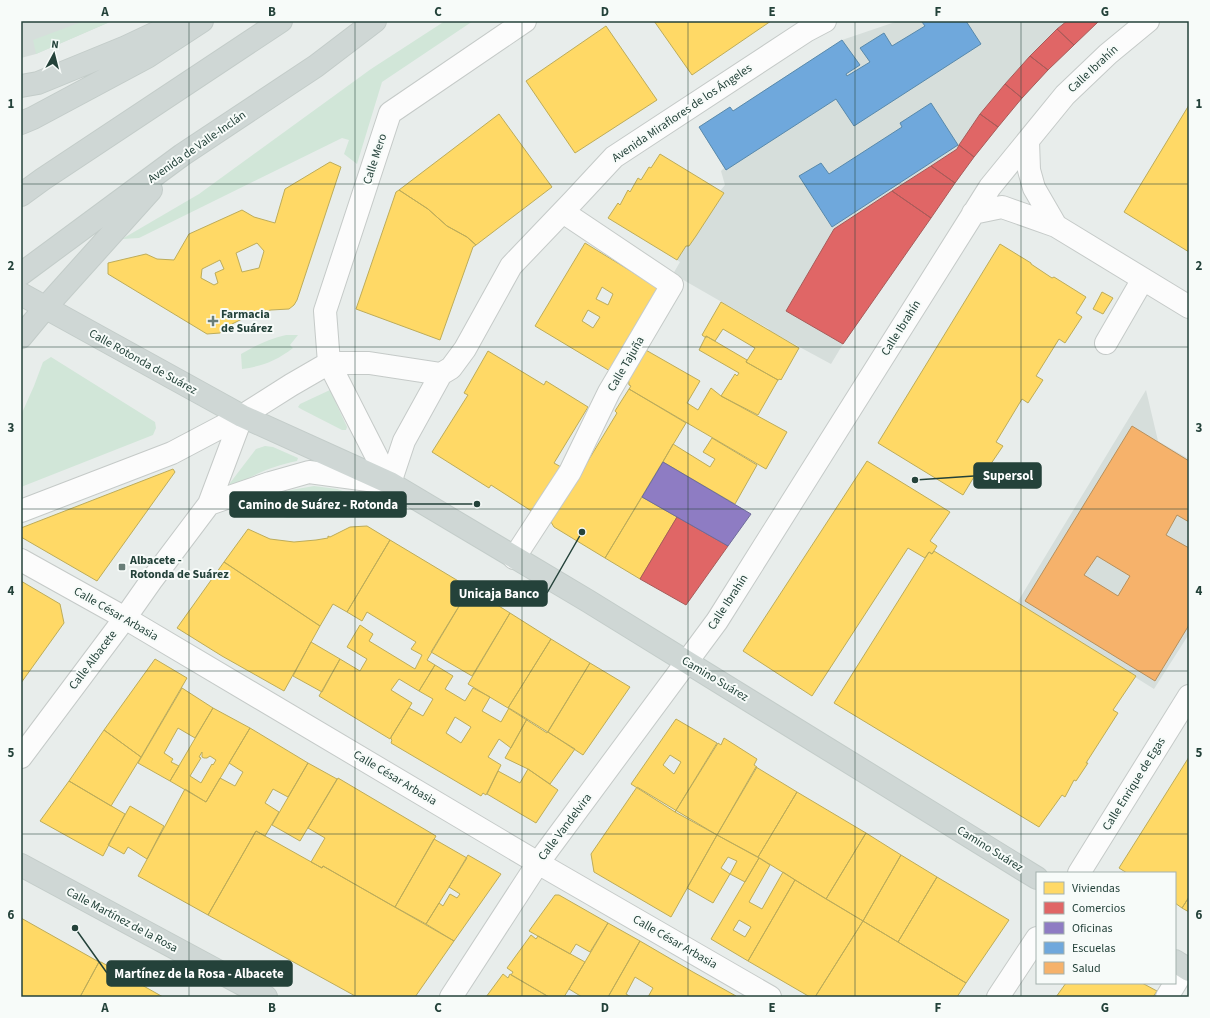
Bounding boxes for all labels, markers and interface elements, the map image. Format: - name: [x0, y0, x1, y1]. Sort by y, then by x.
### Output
- text: A: [100, 3, 109, 21]
- text: B: [268, 3, 276, 21]
- text: C: [434, 3, 442, 21]
- text: D: [601, 3, 609, 21]
- text: E: [768, 3, 776, 21]
- text: F: [935, 3, 942, 21]
- text: G: [1101, 3, 1109, 21]
- north arrow: [34, 34, 74, 74]
- text: N: [51, 37, 60, 52]
- street label: Calle Ibrahín: [1064, 41, 1122, 97]
- street label: Avenida Miraflores de los Ángeles: [609, 60, 755, 166]
- text: 1: [8, 95, 15, 113]
- text: 1: [1196, 95, 1203, 113]
- street label: Avenida de Valle-Inclán: [144, 107, 250, 187]
- street label: Calle Mero: [359, 131, 391, 187]
- text: 2: [8, 257, 15, 275]
- text: 2: [1196, 257, 1203, 275]
- street label: Calle Ibrahín: [877, 297, 925, 359]
- place label: Farmacia de Suárez: [221, 306, 273, 337]
- marker: Farmacia de Suárez: [208, 316, 218, 326]
- street label: Calle Rotonda de Suárez: [86, 325, 200, 399]
- street label: Calle Tajuña: [603, 333, 649, 395]
- text: 3: [8, 419, 15, 437]
- text: 3: [1196, 419, 1203, 437]
- callout: Supersol: [974, 463, 1041, 488]
- text: Supersol: [983, 467, 1034, 485]
- callout: Camino de Suárez - Rotonda: [230, 492, 406, 517]
- text: Camino de Suárez - Rotonda: [238, 496, 398, 514]
- place label: Albacete - Rotonda de Suárez: [129, 552, 229, 583]
- marker: Albacete - Rotonda de Suárez: [117, 562, 127, 572]
- street label: Calle Ibrahín: [704, 571, 752, 633]
- callout: Unicaja Banco: [451, 581, 547, 606]
- text: 4: [8, 582, 15, 600]
- text: 4: [1196, 582, 1203, 600]
- street label: Calle César Arbasia: [71, 583, 161, 645]
- text: Unicaja Banco: [459, 585, 539, 603]
- street label: Calle Albacete: [65, 627, 121, 693]
- street label: Camino Suárez: [678, 652, 752, 706]
- street label: Calle Enrique de Egas: [1098, 734, 1170, 834]
- text: 5: [8, 744, 15, 762]
- text: 5: [1196, 744, 1203, 762]
- street label: Calle César Arbasia: [350, 746, 440, 810]
- street label: Calle Vandelvira: [534, 790, 596, 864]
- street label: Camino Suárez: [954, 822, 1026, 876]
- legend: [1036, 872, 1176, 984]
- text: Viviendas: [1072, 880, 1120, 897]
- street label: Calle Martínez de la Rosa: [63, 883, 181, 957]
- text: Comercios: [1072, 900, 1125, 917]
- text: 6: [8, 906, 15, 924]
- text: 6: [1196, 906, 1203, 924]
- street label: Calle César Arbasia: [630, 911, 720, 973]
- text: Oficinas: [1072, 920, 1113, 937]
- text: Escuelas: [1072, 940, 1115, 957]
- text: Salud: [1072, 960, 1101, 977]
- callout: Martínez de la Rosa - Albacete: [107, 961, 292, 986]
- text: Martínez de la Rosa - Albacete: [114, 965, 284, 983]
- text: A: [100, 999, 109, 1017]
- text: B: [268, 999, 276, 1017]
- text: C: [434, 999, 442, 1017]
- text: D: [601, 999, 609, 1017]
- text: E: [768, 999, 776, 1017]
- text: F: [935, 999, 942, 1017]
- text: G: [1101, 999, 1109, 1017]

